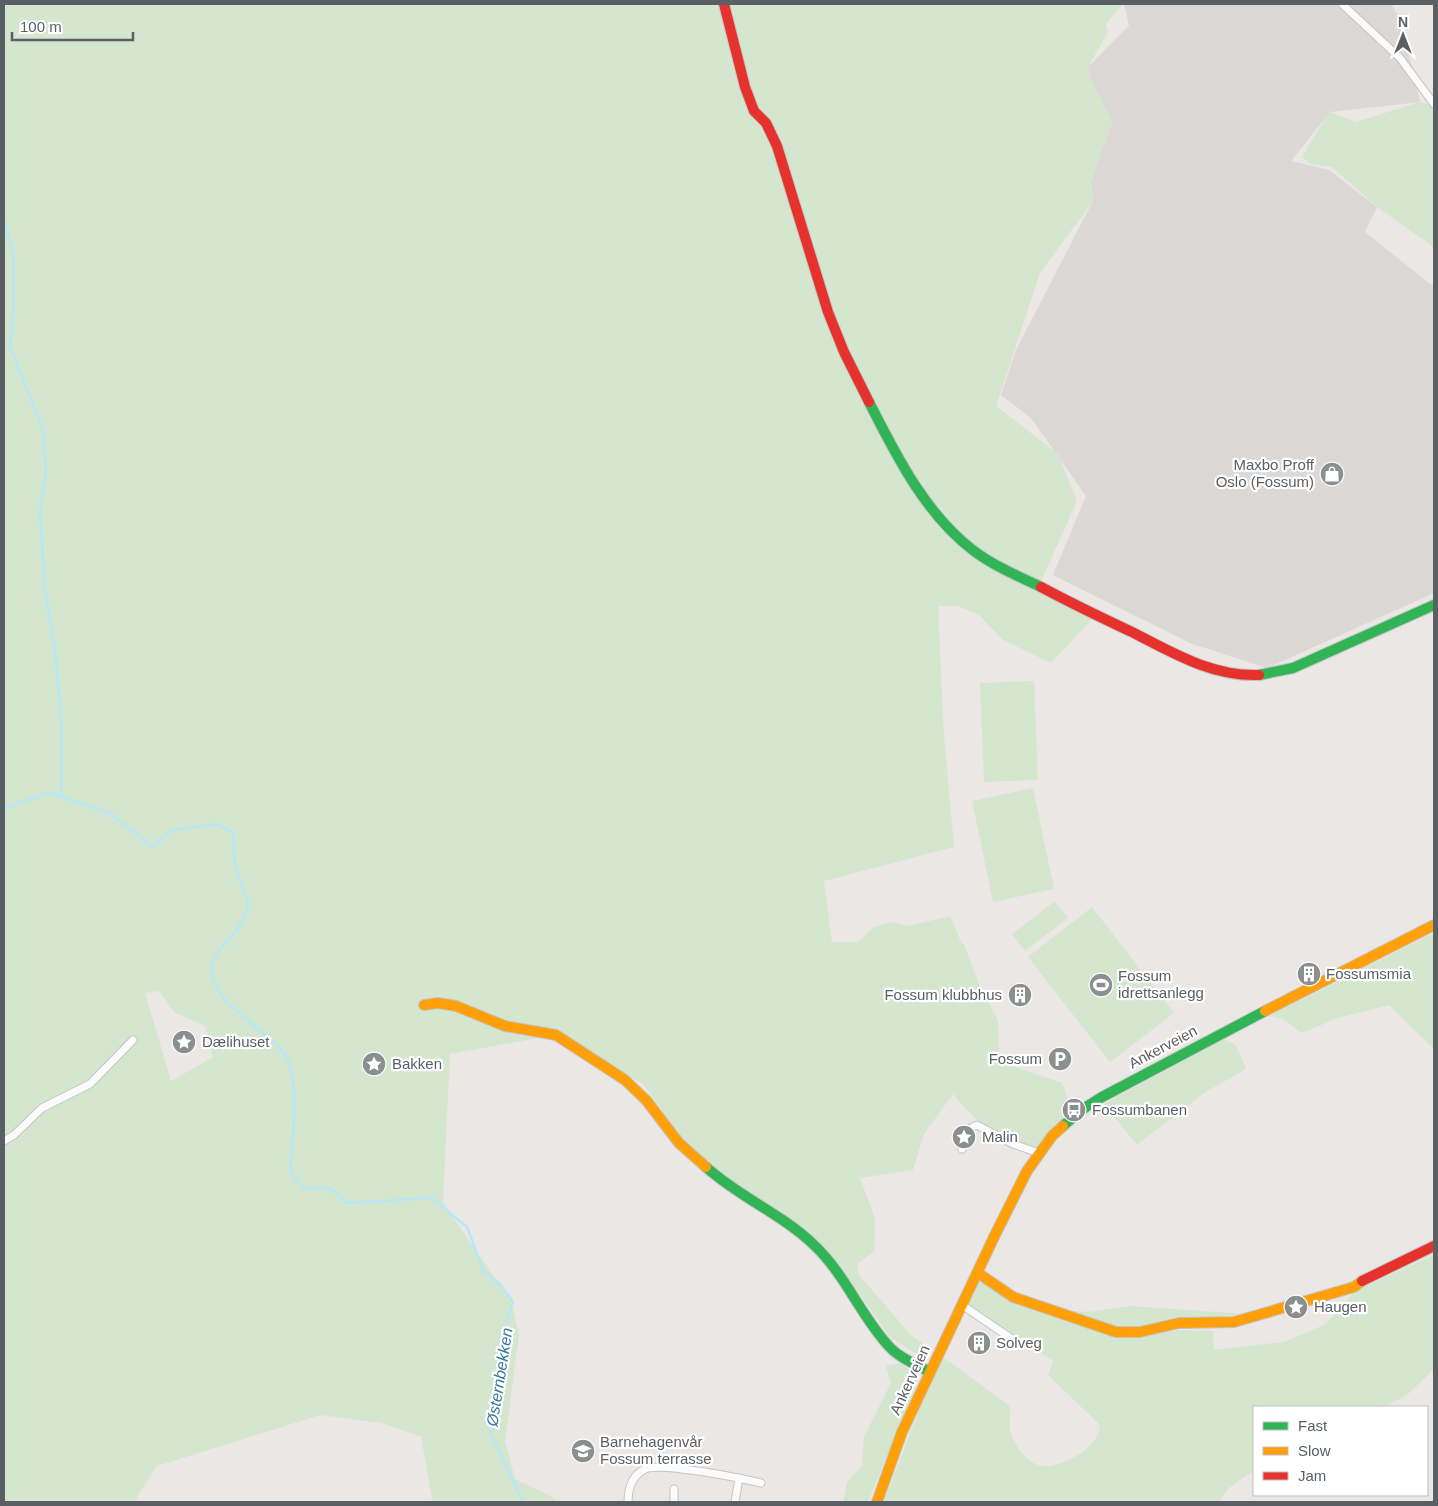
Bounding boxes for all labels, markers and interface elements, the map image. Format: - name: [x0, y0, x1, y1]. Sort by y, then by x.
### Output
- scale bar: [12, 10, 134, 42]
- north arrow: [1378, 10, 1428, 60]
- text: N: [1398, 14, 1408, 30]
- text: 100 m: [20, 18, 62, 35]
- place label: Maxbo Proff Oslo (Fossum): [1216, 456, 1315, 490]
- shop icon: Maxbo Proff Oslo (Fossum): [1319, 461, 1345, 487]
- building icon: Fossumsmia: [1296, 961, 1322, 987]
- place label: Fossumsmia: [1326, 965, 1412, 982]
- place label: Fossum idrettsanlegg: [1118, 967, 1204, 1001]
- sports icon: Fossum idrettsanlegg: [1088, 972, 1114, 998]
- building icon: Fossum klubbhus: [1007, 982, 1033, 1008]
- place label: Fossum klubbhus: [884, 986, 1002, 1003]
- street label: Ankerveien: [1126, 1021, 1200, 1072]
- place icon: Dælihuset: [171, 1029, 197, 1055]
- place label: Dælihuset: [202, 1033, 270, 1050]
- parking icon: Fossum: [1047, 1046, 1073, 1072]
- place label: Fossum: [989, 1050, 1042, 1067]
- place icon: Bakken: [361, 1051, 387, 1077]
- place label: Bakken: [392, 1055, 442, 1072]
- bus stop icon: Fossumbanen: [1061, 1097, 1087, 1123]
- place label: Fossumbanen: [1092, 1101, 1187, 1118]
- place icon: Malin: [951, 1124, 977, 1150]
- place label: Malin: [982, 1128, 1018, 1145]
- place icon: Haugen: [1283, 1294, 1309, 1320]
- place label: Haugen: [1314, 1298, 1367, 1315]
- water label: Østernbekken: [483, 1326, 516, 1429]
- building icon: Solveg: [966, 1330, 992, 1356]
- place label: Solveg: [996, 1334, 1042, 1351]
- street label: Ankerveien: [886, 1342, 933, 1417]
- legend: [1253, 1406, 1428, 1496]
- text: Fast: [1298, 1417, 1328, 1434]
- place label: Barnehagenvår Fossum terrasse: [600, 1433, 712, 1467]
- school or university icon: Barnehagenvår Fossum terrasse: [570, 1438, 596, 1464]
- text: Slow: [1298, 1442, 1331, 1459]
- text: Jam: [1298, 1467, 1326, 1484]

